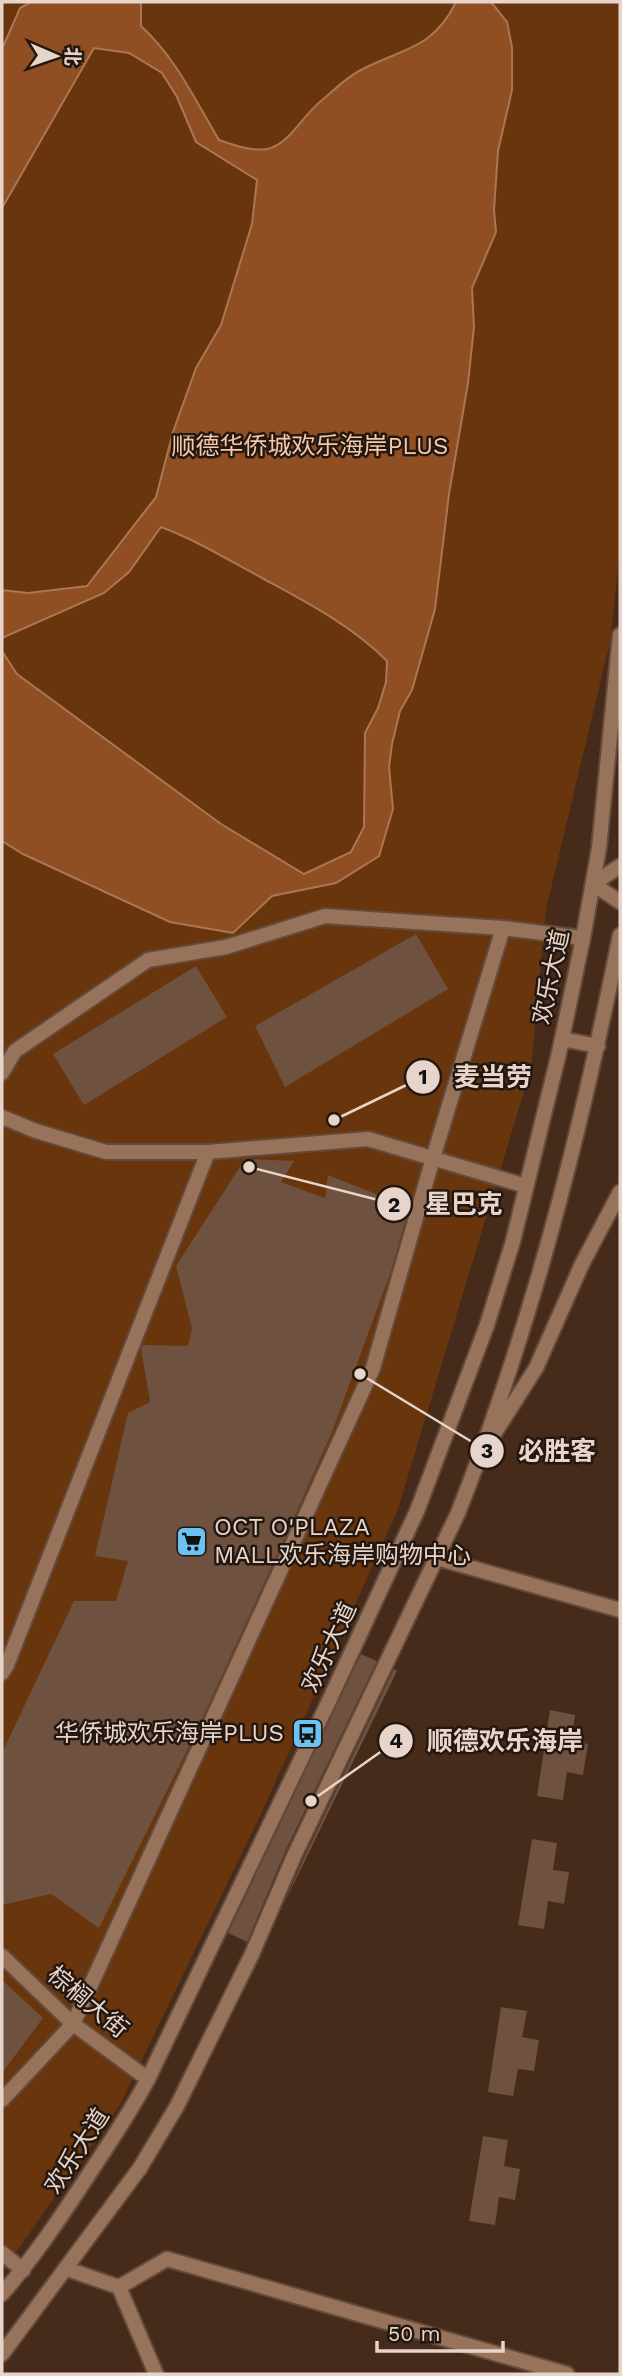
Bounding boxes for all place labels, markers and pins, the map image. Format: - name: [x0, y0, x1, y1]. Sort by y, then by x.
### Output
- callout: 麦当劳: [405, 1053, 546, 1100]
- callout: 星巴克: [376, 1181, 517, 1228]
- callout: 必胜客: [469, 1428, 610, 1475]
- place label: OCT O'PLAZA MALL欢乐海岸购物中心: [214, 1513, 471, 1569]
- supermarket icon: OCT O'PLAZA MALL欢乐海岸购物中心: [174, 1524, 208, 1558]
- bus stop icon: 华侨城欢乐海岸PLUS: [290, 1716, 324, 1750]
- callout: 顺德欢乐海岸: [378, 1717, 597, 1764]
- place label: 华侨城欢乐海岸PLUS: [55, 1719, 284, 1747]

